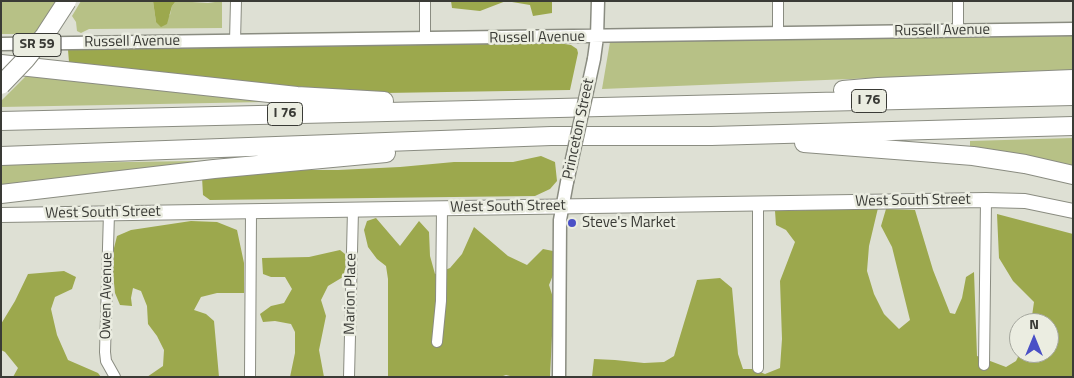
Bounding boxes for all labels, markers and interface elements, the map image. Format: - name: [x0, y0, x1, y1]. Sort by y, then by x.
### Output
- street label: Russell Avenue: [894, 21, 990, 41]
- street label: Russell Avenue: [489, 28, 585, 48]
- street label: Russell Avenue: [84, 32, 180, 52]
- road number: SR 59: [13, 34, 61, 56]
- street label: Princeton Street: [560, 77, 598, 181]
- road number: I 76: [852, 90, 886, 112]
- road number: I 76: [268, 102, 302, 126]
- street label: West South Street: [855, 191, 971, 211]
- street label: West South Street: [450, 197, 566, 217]
- street label: West South Street: [45, 203, 161, 223]
- place label: Steve's Market: [582, 214, 676, 232]
- marker: Steve's Market: [566, 217, 578, 229]
- street label: Owen Avenue: [97, 252, 117, 340]
- street label: Marion Place: [341, 253, 361, 335]
- north arrow: [1009, 313, 1059, 363]
- text: N: [1029, 313, 1039, 334]

